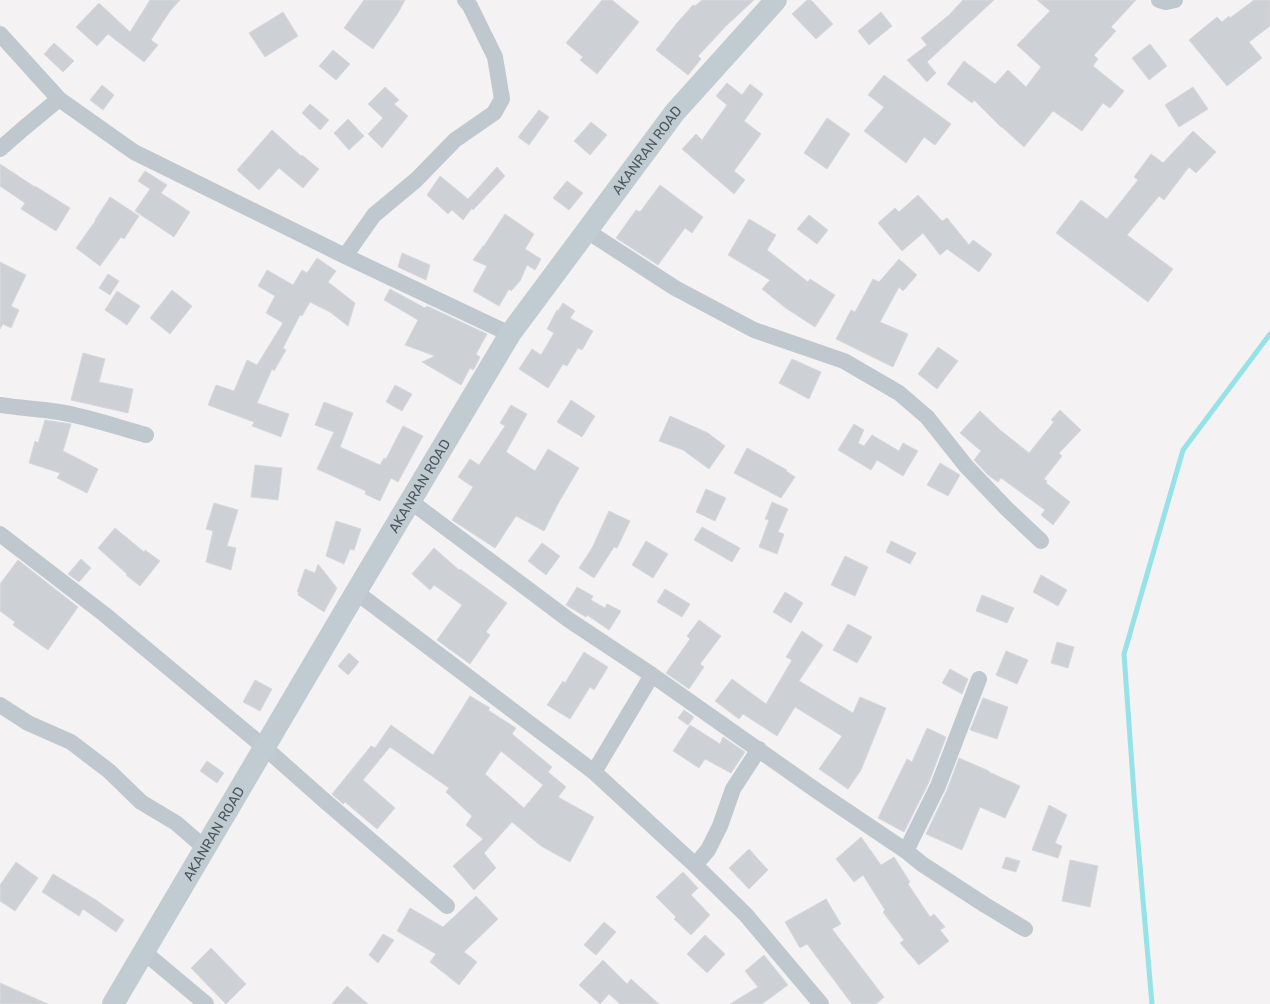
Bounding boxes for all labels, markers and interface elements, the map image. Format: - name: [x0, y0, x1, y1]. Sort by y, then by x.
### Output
- street label: AKANRAN ROAD: [609, 102, 686, 198]
- street label: AKANRAN ROAD: [385, 436, 454, 536]
- street label: AKANRAN ROAD: [180, 784, 248, 884]

